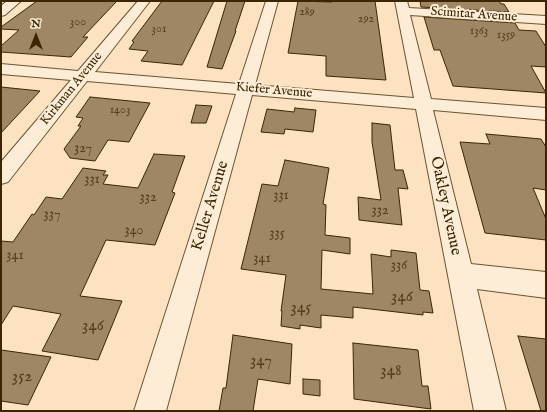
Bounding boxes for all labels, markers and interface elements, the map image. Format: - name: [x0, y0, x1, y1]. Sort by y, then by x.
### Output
- street label: Scimitar Avenue: [430, 4, 518, 26]
- house number: 289: [299, 6, 315, 20]
- house number: 292: [358, 13, 374, 27]
- north arrow: [16, 16, 56, 56]
- house number: 300: [70, 16, 86, 30]
- text: N: [31, 17, 41, 31]
- house number: 301: [152, 23, 166, 37]
- house number: 1363: [470, 25, 488, 39]
- house number: 1359: [497, 29, 515, 43]
- street label: Kirkman Avenue: [38, 49, 106, 129]
- street label: Kiefer Avenue: [235, 80, 313, 102]
- house number: 1403: [110, 104, 130, 118]
- house number: 327: [74, 141, 92, 157]
- street label: Oakley Avenue: [425, 155, 465, 257]
- street label: Keller Avenue: [188, 159, 234, 253]
- house number: 331: [84, 172, 100, 188]
- house number: 331: [273, 188, 289, 204]
- house number: 332: [139, 190, 157, 206]
- house number: 332: [371, 203, 389, 219]
- house number: 337: [43, 207, 61, 223]
- house number: 340: [125, 223, 143, 239]
- house number: 335: [269, 226, 285, 242]
- house number: 341: [6, 248, 24, 264]
- house number: 341: [253, 251, 271, 267]
- house number: 336: [391, 258, 407, 274]
- house number: 346: [391, 288, 413, 308]
- house number: 345: [291, 299, 311, 319]
- house number: 346: [82, 317, 104, 337]
- house number: 347: [250, 352, 272, 372]
- house number: 348: [380, 362, 402, 382]
- house number: 352: [12, 368, 32, 388]

